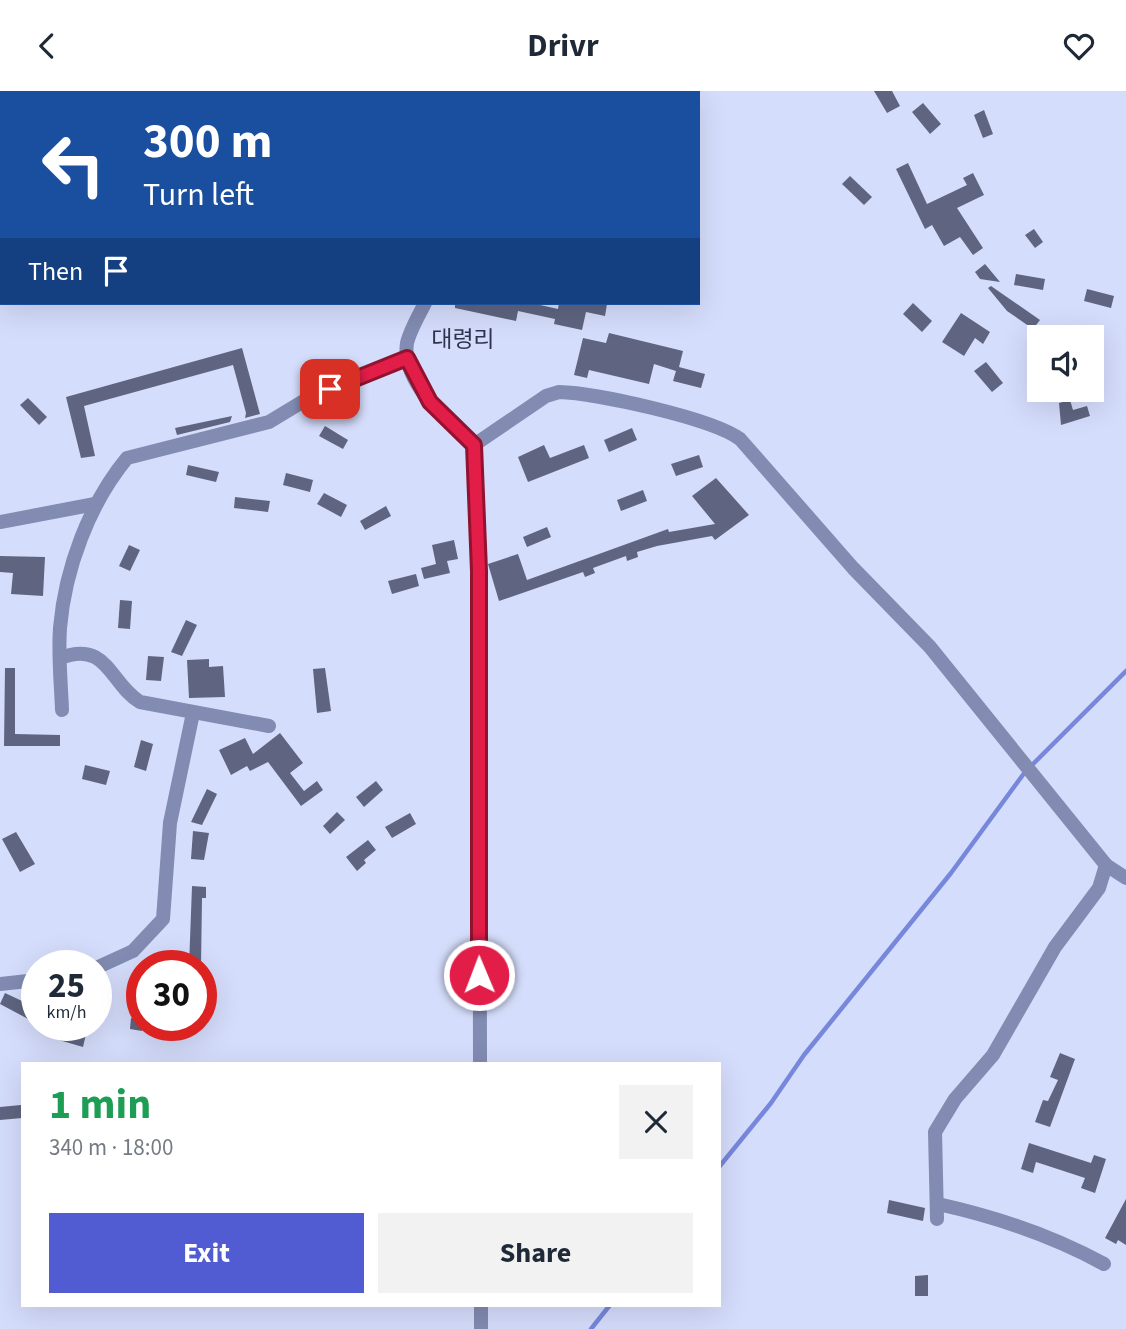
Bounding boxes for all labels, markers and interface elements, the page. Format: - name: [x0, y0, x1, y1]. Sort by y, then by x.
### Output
- text: Drivr: [527, 23, 599, 69]
- icon: back: [28, 27, 66, 65]
- icon: heart: [1060, 27, 1098, 65]
- text: 300 m: [143, 107, 272, 177]
- icon: left: [28, 119, 119, 210]
- text: Turn left: [143, 172, 254, 218]
- icon: arrive: [97, 252, 135, 290]
- text: Then: [28, 253, 83, 290]
- district label: 대령리: [431, 323, 495, 356]
- map controls: [1027, 325, 1104, 402]
- button: sound: [1027, 325, 1104, 402]
- pin: [300, 359, 360, 419]
- icon: arrive: [311, 370, 349, 408]
- position arrow: [442, 938, 516, 1012]
- speed limit sign: 30: [126, 950, 217, 1041]
- text: 25: [48, 961, 85, 1011]
- text: km/h: [47, 1000, 86, 1025]
- text: 1 min: [49, 1075, 151, 1135]
- button: close: [619, 1085, 693, 1159]
- text: 340 m · 18:00: [49, 1131, 173, 1164]
- button: Exit: [49, 1213, 364, 1293]
- button: Share: [378, 1213, 693, 1293]

